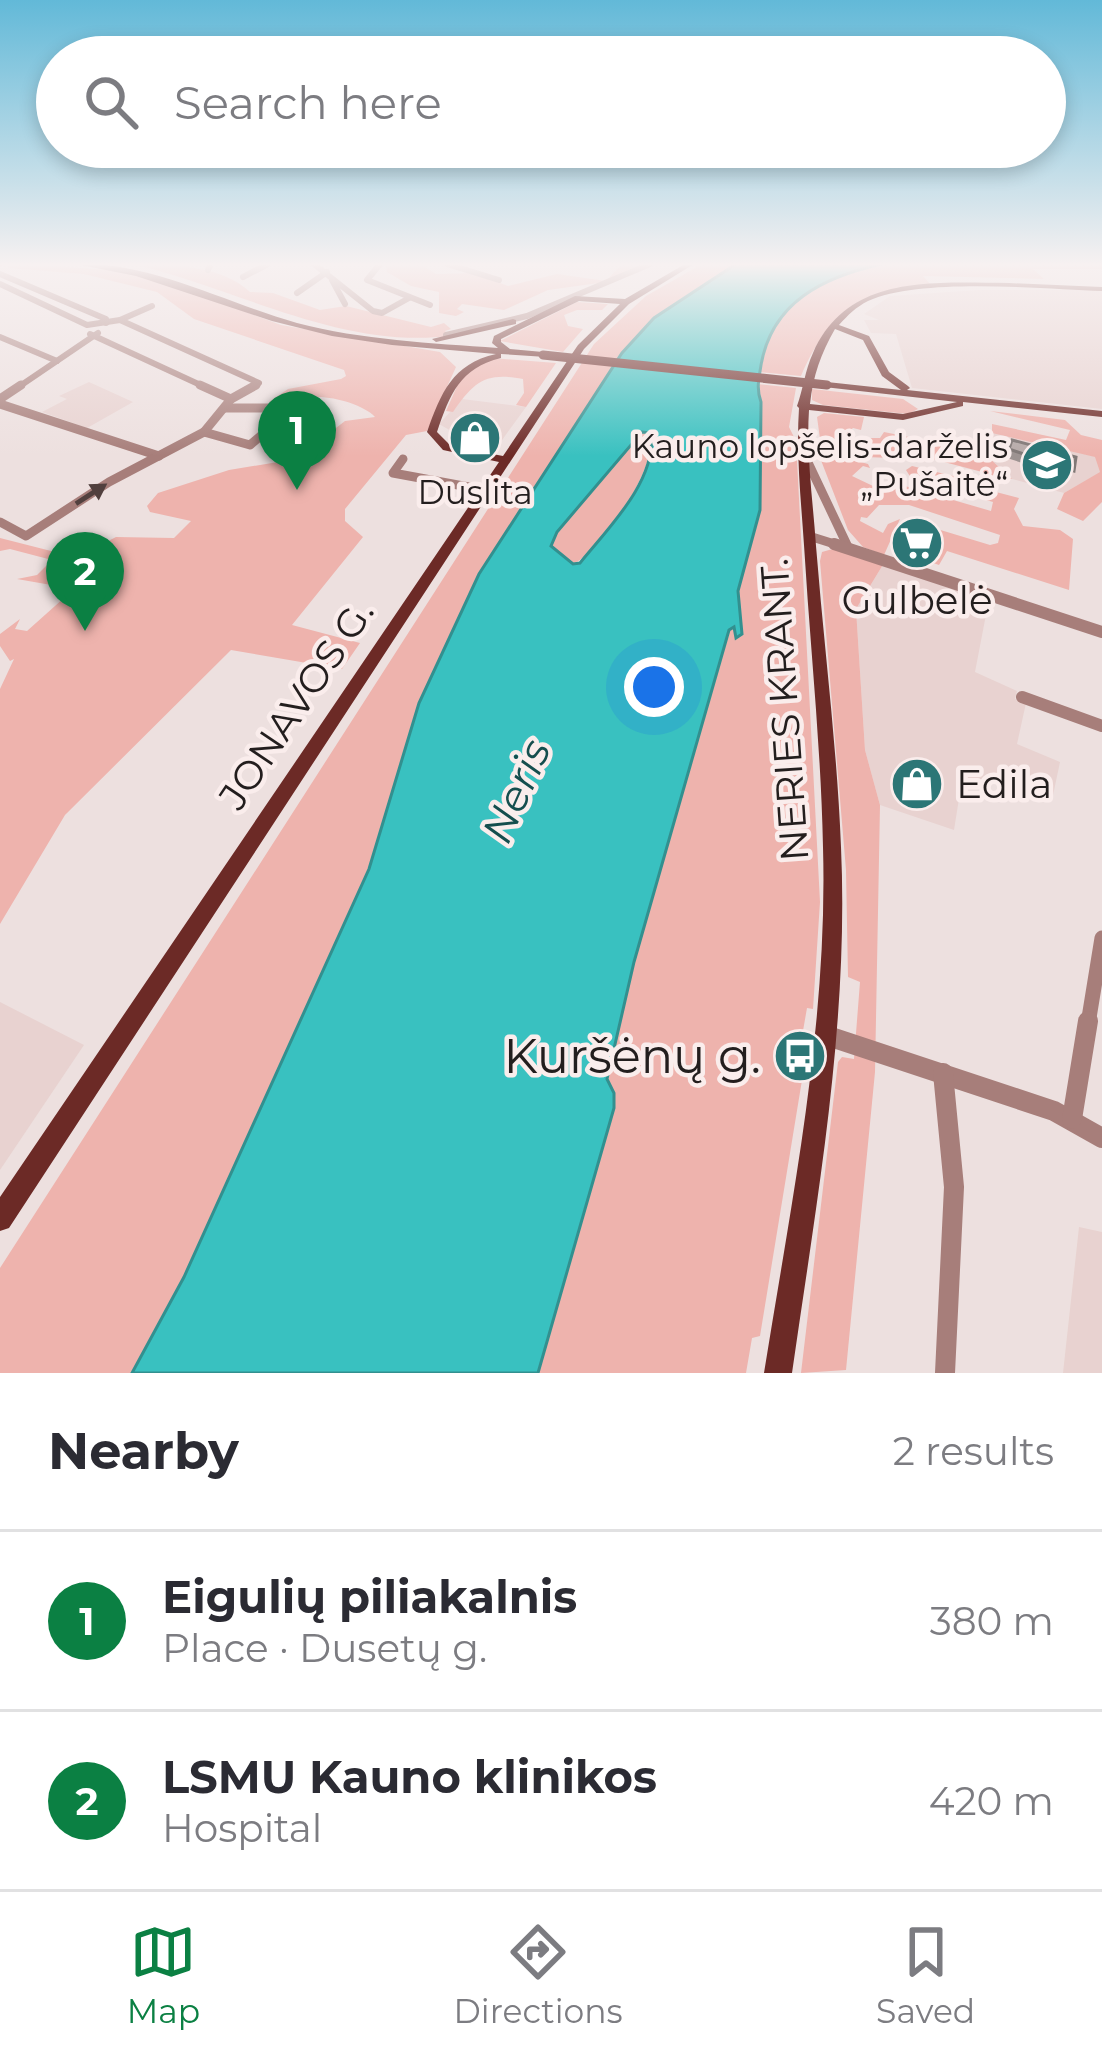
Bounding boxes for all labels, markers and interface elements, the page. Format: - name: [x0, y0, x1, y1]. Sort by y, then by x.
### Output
- search box: [36, 36, 1066, 168]
- icon: search: [78, 69, 144, 135]
- text: Search here: [174, 75, 442, 130]
- pin: 1: [258, 391, 336, 490]
- shop icon: Duslita: [447, 410, 503, 466]
- place label: Kauno lopšelis-darželis „Pušaitė“: [631, 426, 1008, 504]
- school or university icon: Kauno lopšelis-darželis „Pušaitė“: [1019, 437, 1075, 493]
- place label: Duslita: [417, 472, 533, 512]
- one-way arrow: [75, 483, 108, 505]
- supermarket icon: Gulbelė: [889, 515, 945, 571]
- pin: 2: [46, 532, 124, 631]
- street label: NERIES KRANT.: [749, 557, 819, 863]
- place label: Gulbelė: [842, 576, 992, 624]
- street label: JONAVOS G.: [208, 590, 384, 819]
- your location: [624, 657, 684, 717]
- water label: Neris: [470, 731, 562, 851]
- shop icon: Edila: [889, 756, 945, 812]
- place label: Edila: [956, 760, 1052, 808]
- place label: Kuršėnų g.: [504, 1027, 761, 1085]
- bus stop icon: Kuršėnų g.: [772, 1028, 828, 1084]
- text: Nearby: [48, 1420, 239, 1482]
- text: 2 results: [893, 1427, 1054, 1475]
- text: Eigulių piliakalnis: [162, 1569, 577, 1624]
- text: 1: [79, 1597, 95, 1645]
- text: 380 m: [930, 1597, 1054, 1645]
- text: Place · Dusetų g.: [162, 1624, 487, 1672]
- text: LSMU Kauno klinikos: [162, 1749, 657, 1804]
- text: 2: [75, 1777, 99, 1825]
- text: 420 m: [929, 1777, 1054, 1825]
- text: Hospital: [162, 1804, 322, 1852]
- tab: Map: [127, 1919, 200, 2031]
- tab: Directions: [454, 1919, 623, 2031]
- tab: Saved: [876, 1919, 975, 2031]

